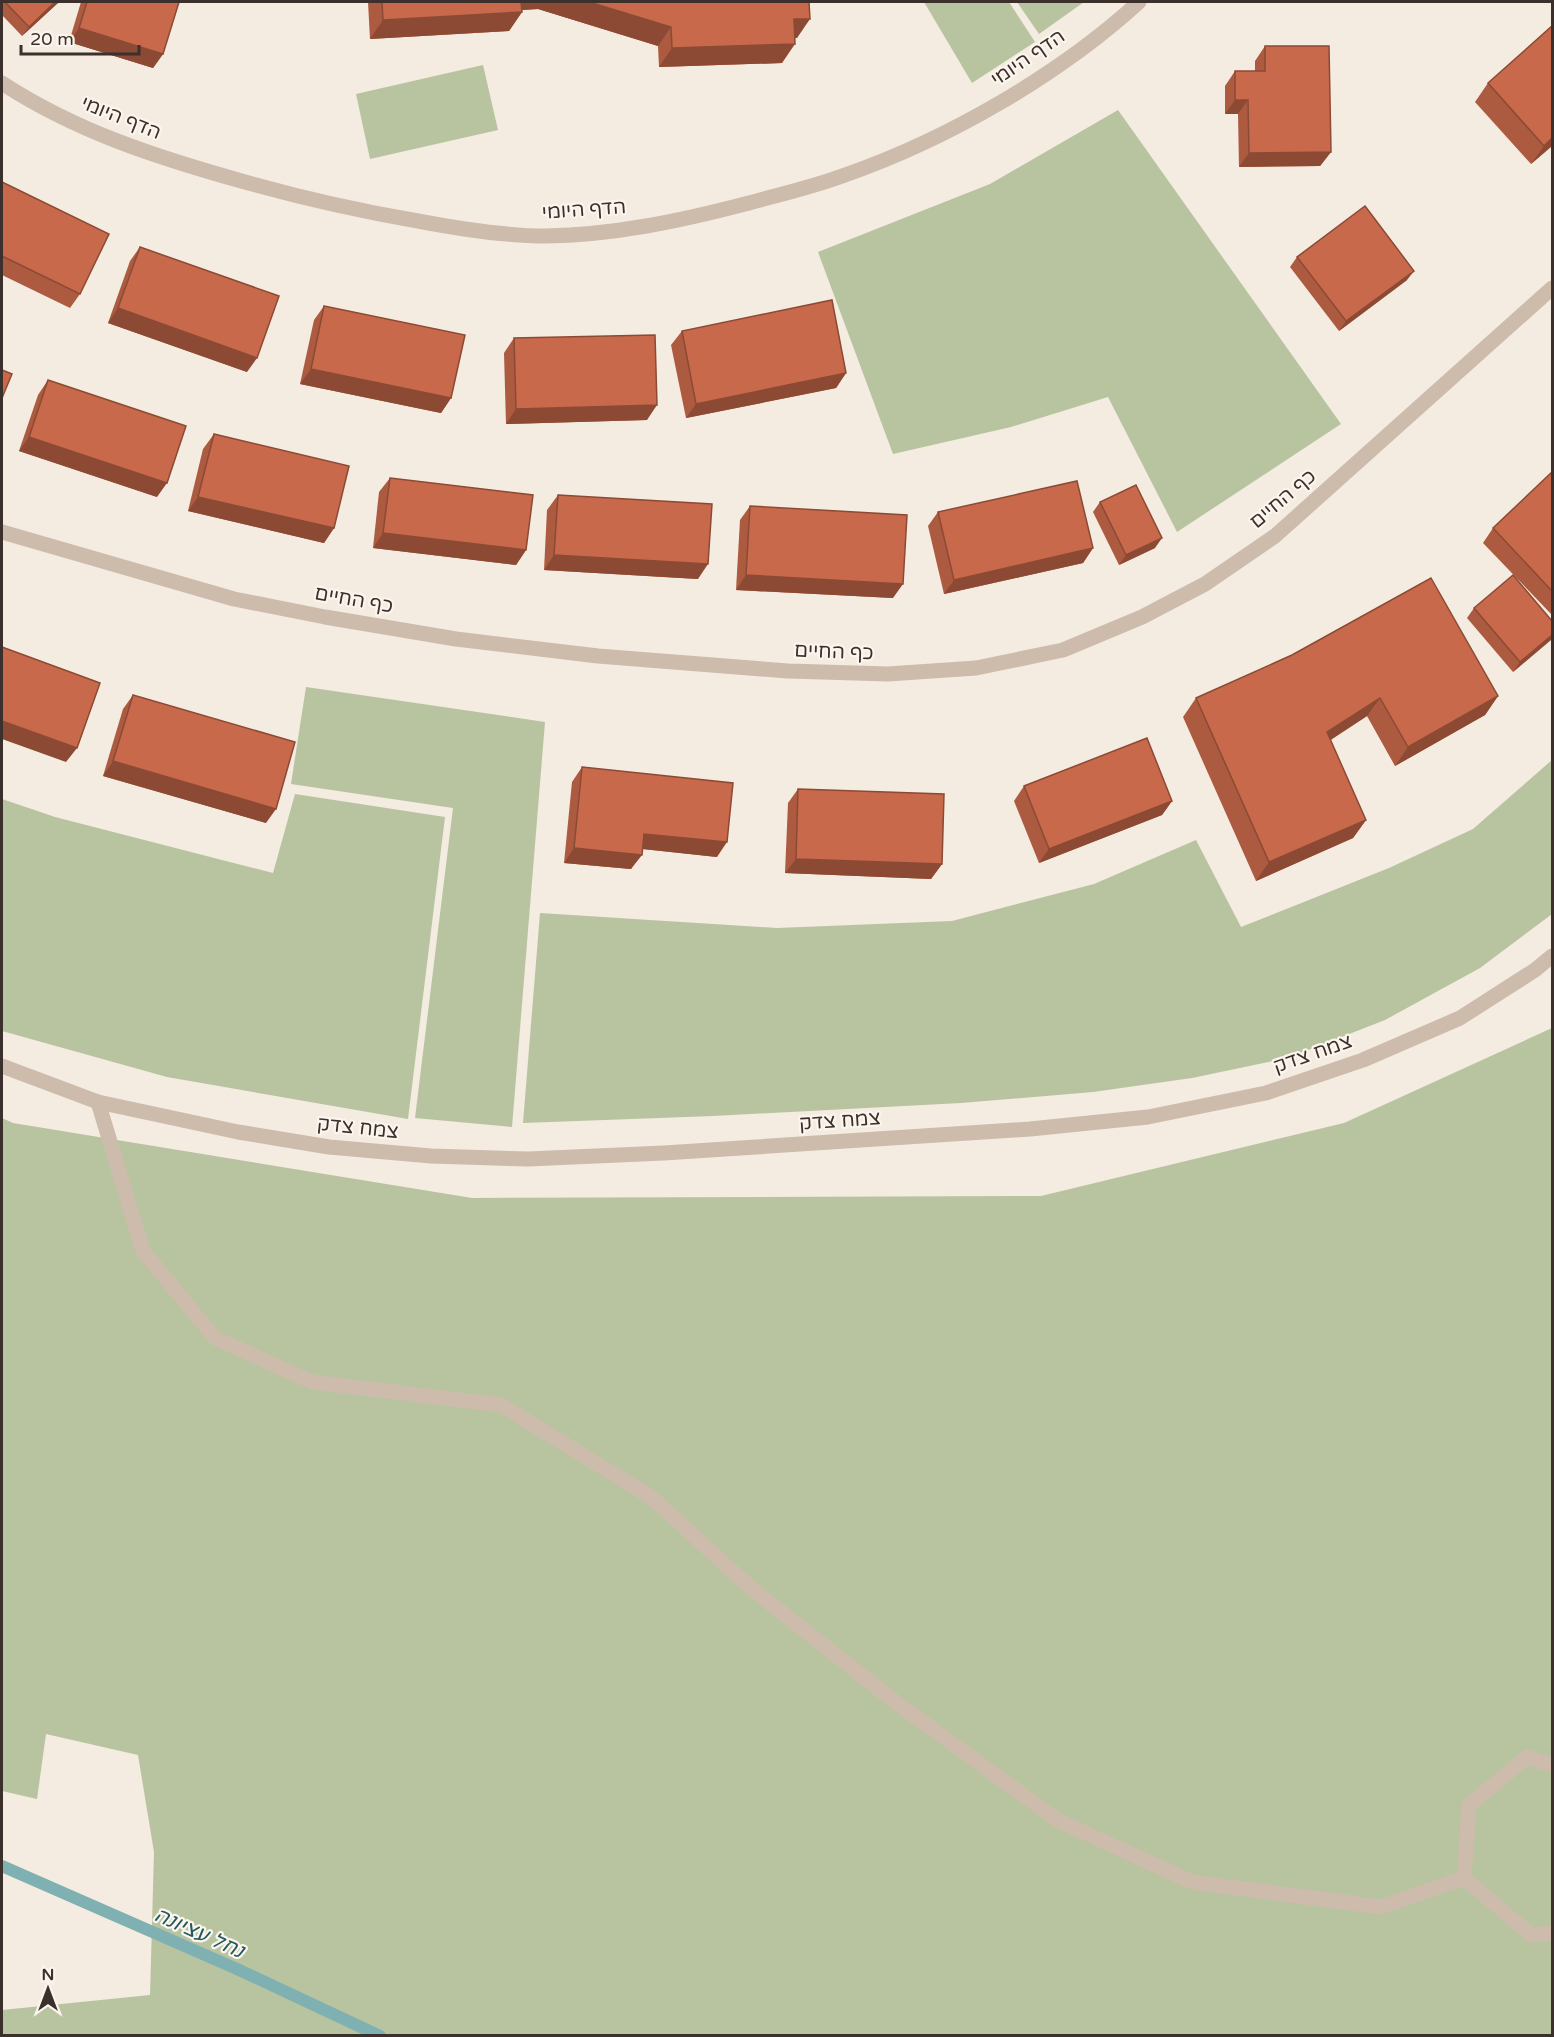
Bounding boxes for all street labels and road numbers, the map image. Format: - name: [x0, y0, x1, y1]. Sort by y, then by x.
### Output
- street label: הדף היומי: [986, 24, 1070, 92]
- street label: הדף היומי: [77, 91, 165, 145]
- street label: הדף היומי: [541, 195, 627, 225]
- street label: כף החיים: [1245, 464, 1321, 534]
- street label: כף החיים: [313, 581, 395, 619]
- street label: כף החיים: [794, 639, 874, 665]
- street label: צמח צדק: [1270, 1029, 1356, 1079]
- street label: צמח צדק: [798, 1106, 882, 1136]
- street label: צמח צדק: [316, 1112, 400, 1144]

